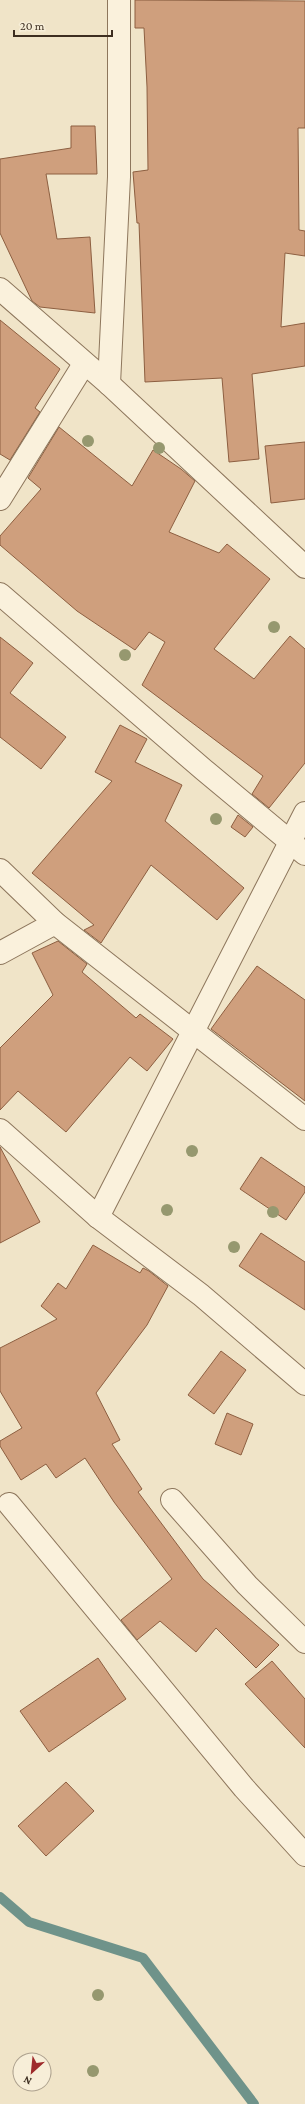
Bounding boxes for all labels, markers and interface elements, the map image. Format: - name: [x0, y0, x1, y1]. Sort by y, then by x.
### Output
- scale bar: [14, 12, 112, 38]
- text: 20 m: [20, 19, 45, 33]
- north arrow: [12, 2052, 52, 2092]
- text: N: [21, 2074, 34, 2088]

